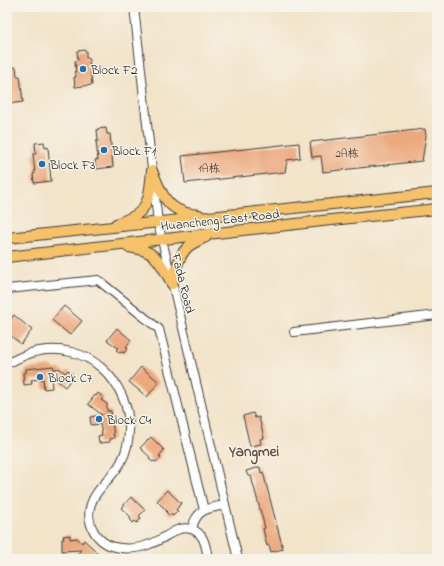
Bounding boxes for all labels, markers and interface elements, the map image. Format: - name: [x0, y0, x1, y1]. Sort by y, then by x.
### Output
- place label: Block F2: [90, 61, 138, 80]
- marker: Block F2: [78, 64, 88, 74]
- place label: Block F1: [111, 142, 156, 161]
- marker: Block F1: [99, 145, 109, 155]
- house number: 2A栋: [335, 146, 359, 162]
- place label: Block F3: [49, 156, 95, 175]
- marker: Block F3: [37, 159, 47, 169]
- house number: 1A栋: [198, 161, 220, 177]
- street label: Huancheng East Road: [160, 205, 281, 237]
- street label: Fada Road: [166, 250, 199, 316]
- place label: Block C7: [47, 369, 93, 388]
- marker: Block C7: [35, 372, 45, 382]
- place label: Block C4: [106, 411, 152, 430]
- marker: Block C4: [94, 414, 104, 424]
- district label: Yangmei: [228, 441, 279, 465]

